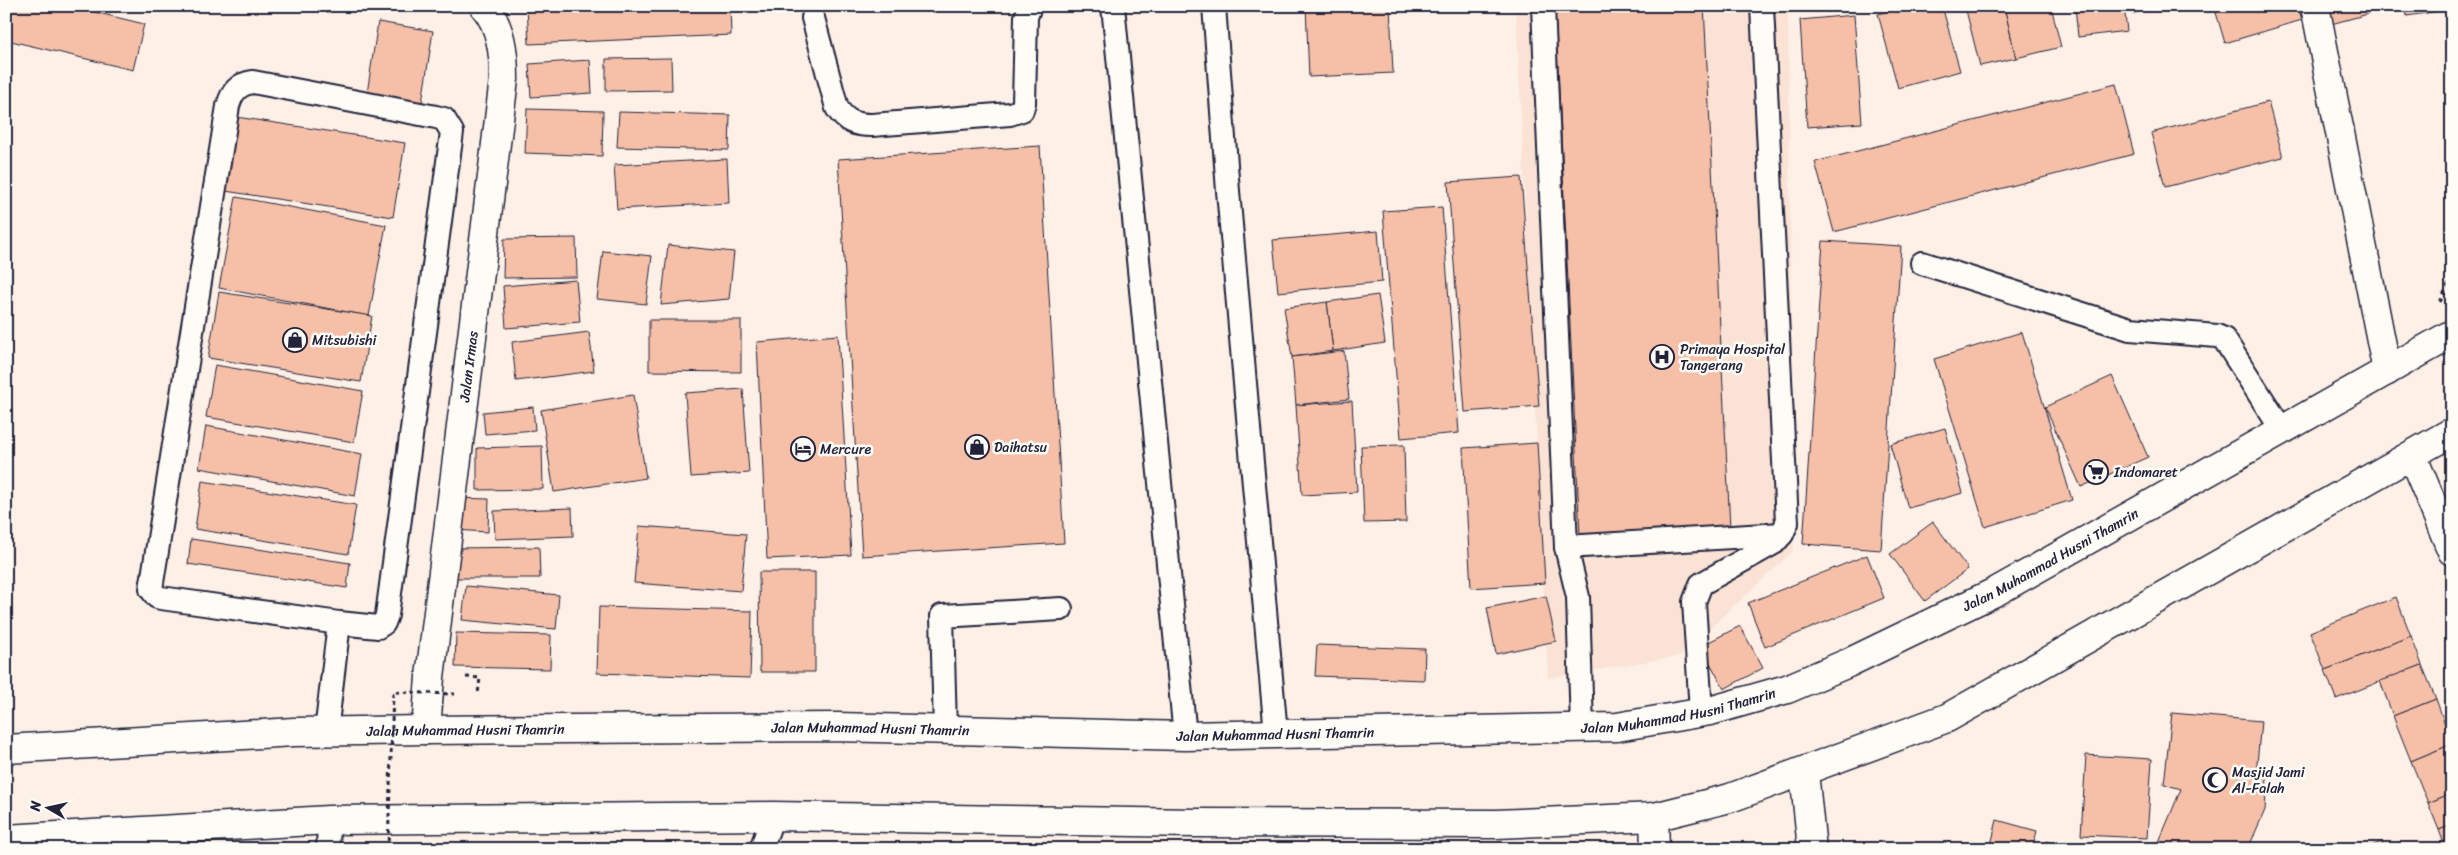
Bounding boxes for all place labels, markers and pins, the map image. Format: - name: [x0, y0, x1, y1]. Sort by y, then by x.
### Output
- shop icon: Mitsubishi: [282, 327, 308, 353]
- place label: Mitsubishi: [312, 328, 377, 353]
- place label: Primaya Hospital Tangerang: [1680, 337, 1786, 378]
- hospital icon: Primaya Hospital Tangerang: [1649, 344, 1675, 370]
- shop icon: Daihatsu: [964, 434, 990, 460]
- place label: Daihatsu: [994, 435, 1047, 460]
- hotel icon: Mercure: [790, 436, 816, 462]
- place label: Mercure: [820, 437, 872, 462]
- supermarket icon: Indomaret: [2083, 459, 2109, 485]
- place label: Indomaret: [2113, 460, 2178, 485]
- place label: Masjid Jami Al-Falah: [2231, 760, 2306, 801]
- mosque icon: Masjid Jami Al-Falah: [2202, 767, 2228, 793]

